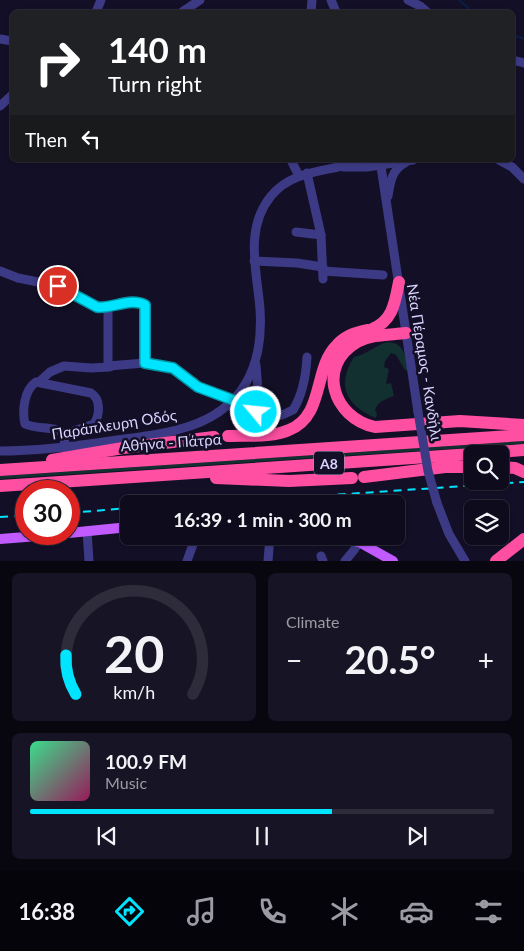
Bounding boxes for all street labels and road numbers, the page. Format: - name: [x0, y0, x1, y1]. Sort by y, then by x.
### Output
- street label: Νέα Πέραμος - Κανδήλι: [404, 282, 446, 442]
- street label: Παράπλευρη Οδός: [50, 405, 178, 443]
- street label: Αθήνα - Πάτρα: [120, 429, 222, 455]
- road number: Α8: [314, 452, 344, 474]

